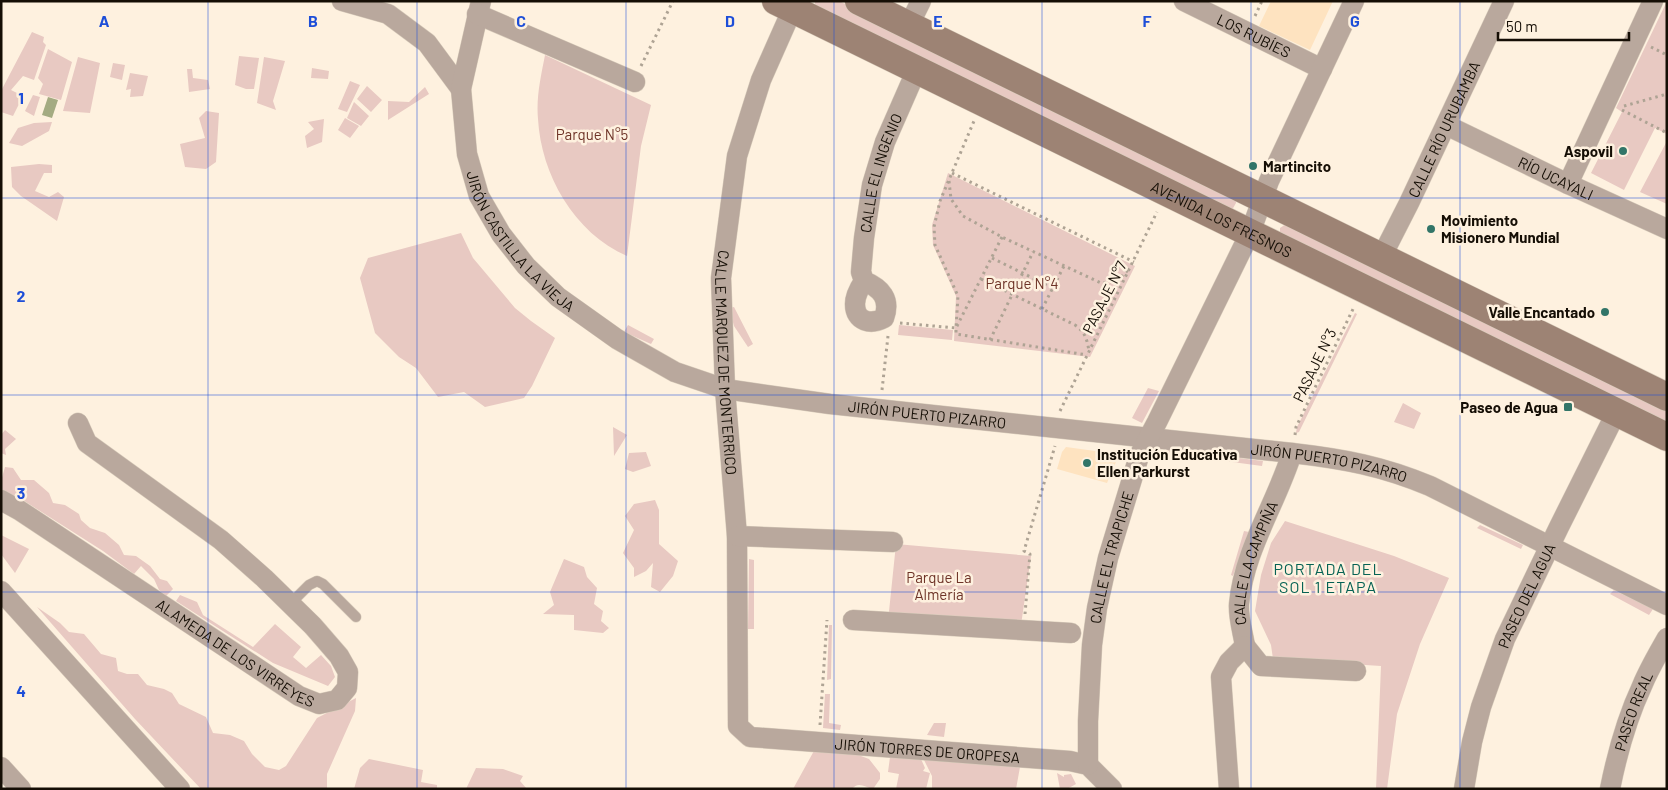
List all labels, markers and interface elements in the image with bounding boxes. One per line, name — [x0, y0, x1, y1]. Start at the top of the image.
street label: LOS RUBÍES — [1214, 10, 1294, 61]
scale bar — [1498, 10, 1629, 42]
text: A — [99, 11, 110, 30]
text: B — [308, 11, 318, 30]
text: C — [516, 11, 526, 30]
text: D — [725, 11, 735, 30]
text: E — [933, 11, 943, 30]
text: F — [1143, 11, 1152, 30]
text: G — [1350, 11, 1360, 30]
text: 50 m — [1506, 17, 1538, 35]
street label: CALLE RÍO URUBAMBA — [1404, 58, 1483, 200]
text: 1 — [18, 88, 24, 107]
street label: CALLE EL INGENIO — [856, 110, 906, 234]
park label: Parque N°5 — [556, 125, 628, 143]
place label: Aspovil — [1564, 142, 1613, 160]
marker: Aspovil — [1617, 145, 1629, 157]
street label: RÍO UCAYALI — [1515, 152, 1596, 203]
place label: Martincito — [1263, 157, 1331, 175]
marker: Martincito — [1247, 160, 1259, 172]
street label: JIRÓN CASTILLA LA VIEJA — [463, 169, 578, 315]
street label: AVENIDA LOS FRESNOS — [1148, 177, 1295, 261]
place label: Movimiento Misionero Mundial — [1441, 211, 1559, 246]
marker: Movimiento Misionero Mundial — [1425, 223, 1437, 235]
street label: CALLE MARQUEZ DE MONTERRICO — [712, 249, 741, 476]
street label: PASAJE N°7 — [1078, 258, 1130, 336]
park label: Parque N°4 — [985, 274, 1059, 292]
text: 2 — [17, 286, 26, 305]
place label: Valle Encantado — [1489, 303, 1595, 321]
marker: Valle Encantado — [1599, 306, 1611, 318]
street label: PASAJE N°3 — [1288, 325, 1340, 405]
street label: JIRÓN PUERTO PIZARRO — [847, 397, 1007, 432]
place label: Paseo de Agua — [1460, 398, 1558, 416]
marker: Paseo de Agua — [1562, 401, 1574, 413]
street label: JIRÓN PUERTO PIZARRO — [1250, 440, 1410, 486]
place label: Institución Educativa Ellen Parkurst — [1097, 445, 1238, 480]
marker: Institución Educativa Ellen Parkurst — [1081, 457, 1093, 469]
text: 3 — [17, 483, 25, 502]
street label: CALLE EL TRAPICHE — [1086, 489, 1137, 625]
street label: CALLE LA CAMPIÑA — [1230, 498, 1281, 627]
street label: PASEO DEL AGUA — [1494, 540, 1559, 650]
district label: PORTADA DEL SOL 1 ETAPA — [1273, 559, 1383, 596]
park label: Parque La Almería — [906, 568, 972, 603]
street label: ALAMEDA DE LOS VIRREYES — [153, 595, 317, 710]
street label: PASEO REAL — [1610, 669, 1656, 753]
text: 4 — [16, 681, 26, 700]
street label: JIRÓN TORRES DE OROPESA — [834, 734, 1021, 766]

